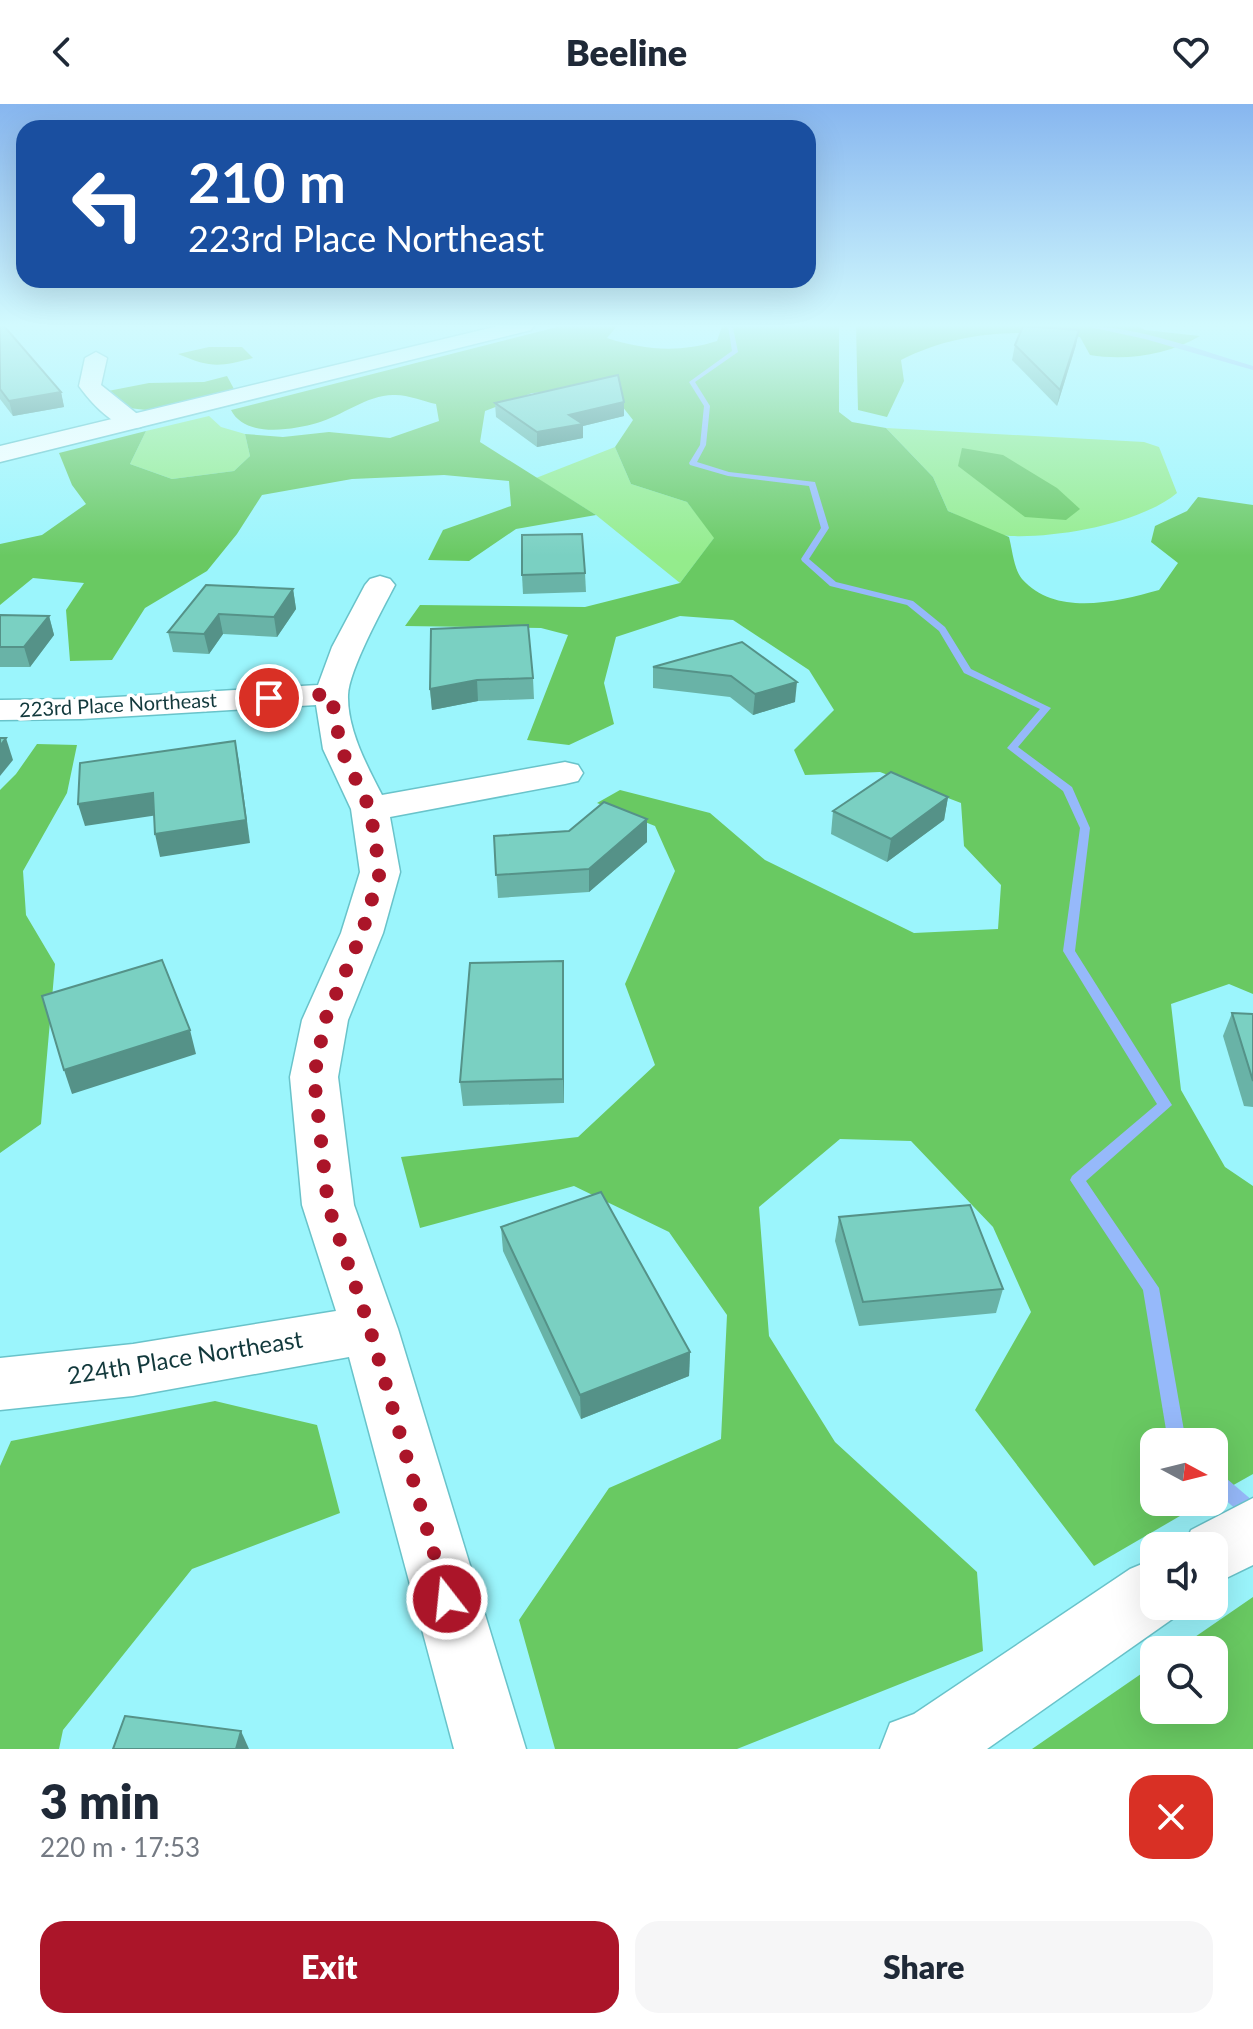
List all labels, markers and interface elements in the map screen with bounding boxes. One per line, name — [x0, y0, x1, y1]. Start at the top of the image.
icon: back — [40, 30, 84, 74]
text: Beeline — [566, 30, 687, 74]
icon: heart — [1169, 30, 1213, 74]
text: 210 m — [188, 148, 346, 215]
icon: left — [56, 152, 160, 256]
text: 223rd Place Northeast — [188, 216, 544, 260]
pin — [235, 664, 303, 732]
icon: arrive — [247, 676, 291, 720]
street label: 223rd Place Northeast — [18, 687, 217, 721]
street label: 224th Place Northeast — [65, 1324, 305, 1389]
north arrow — [1140, 1428, 1228, 1516]
map controls — [1140, 1428, 1228, 1724]
button: sound — [1140, 1532, 1228, 1620]
position arrow — [405, 1557, 489, 1641]
button: search — [1140, 1636, 1228, 1724]
text: 3 min — [40, 1772, 160, 1829]
button: close — [1129, 1775, 1213, 1859]
text: 220 m · 17:53 — [40, 1831, 200, 1863]
button: Exit — [40, 1921, 619, 2013]
button: Share — [635, 1921, 1213, 2013]

